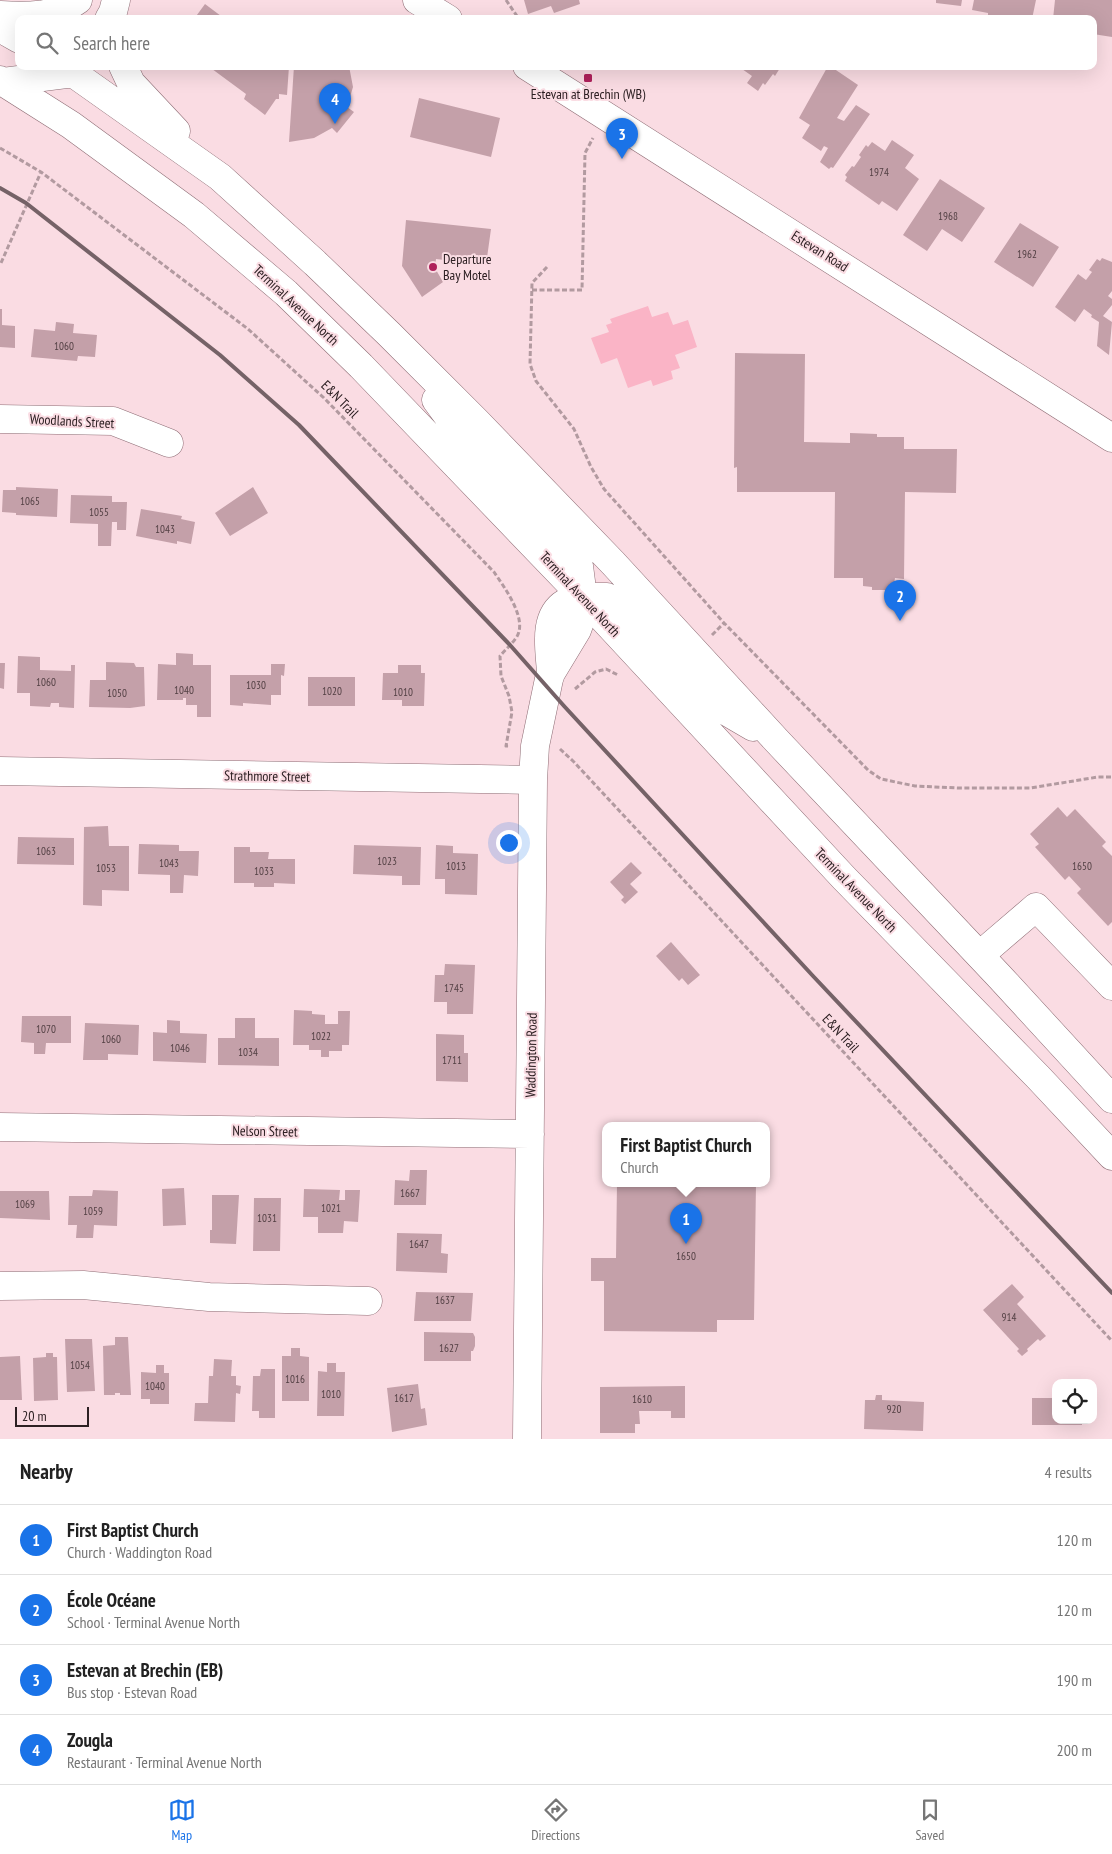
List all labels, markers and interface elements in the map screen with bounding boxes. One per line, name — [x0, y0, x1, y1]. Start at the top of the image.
search box — [15, 15, 1097, 70]
icon: search — [33, 29, 61, 57]
text: Search here — [73, 31, 150, 55]
marker: Estevan at Brechin (WB) — [582, 72, 594, 84]
pin: 4 — [319, 83, 351, 124]
place label: Estevan at Brechin (WB) — [531, 85, 646, 103]
pin: 3 — [606, 118, 638, 159]
house number: 1974 — [869, 165, 889, 179]
house number: 1968 — [938, 209, 958, 223]
street label: Estevan Road — [788, 226, 852, 276]
house number: 1962 — [1017, 247, 1037, 261]
place label: Departure Bay Motel — [443, 250, 492, 284]
street label: Terminal Avenue North — [250, 261, 342, 349]
marker: Departure Bay Motel — [427, 261, 439, 273]
house number: 1060 — [54, 339, 74, 353]
street label: E&N Trail — [317, 376, 363, 422]
street label: Woodlands Street — [29, 410, 115, 432]
house number: 1065 — [20, 494, 40, 508]
house number: 1055 — [89, 505, 109, 519]
house number: 1043 — [155, 522, 175, 536]
street label: Terminal Avenue North — [536, 548, 624, 640]
pin: 2 — [884, 580, 916, 621]
house number: 1060 — [36, 675, 56, 689]
house number: 1030 — [246, 678, 266, 692]
house number: 1040 — [174, 683, 194, 697]
house number: 1020 — [322, 684, 342, 698]
house number: 1010 — [393, 685, 413, 699]
house number: 1050 — [107, 686, 127, 700]
street label: Strathmore Street — [224, 766, 310, 786]
your location — [496, 830, 522, 856]
house number: 1063 — [36, 844, 56, 858]
street label: Terminal Avenue North — [811, 844, 901, 936]
house number: 1023 — [377, 854, 397, 868]
house number: 1043 — [159, 856, 179, 870]
house number: 1013 — [446, 859, 466, 873]
house number: 1650 — [1072, 859, 1092, 873]
house number: 1053 — [96, 861, 116, 875]
house number: 1033 — [254, 864, 274, 878]
house number: 1745 — [444, 981, 464, 995]
street label: E&N Trail — [819, 1010, 864, 1057]
street label: Waddington Road — [521, 1013, 541, 1097]
house number: 1070 — [36, 1022, 56, 1036]
house number: 1022 — [311, 1029, 331, 1043]
house number: 1060 — [101, 1032, 121, 1046]
house number: 1046 — [170, 1041, 190, 1055]
house number: 1034 — [238, 1045, 258, 1059]
house number: 1711 — [442, 1053, 462, 1067]
street label: Nelson Street — [232, 1121, 298, 1141]
popup — [602, 1122, 770, 1187]
text: First Baptist Church — [620, 1133, 752, 1157]
text: Church — [620, 1157, 659, 1177]
house number: 1667 — [400, 1186, 420, 1200]
house number: 1069 — [15, 1197, 35, 1211]
house number: 1021 — [321, 1201, 341, 1215]
pin: 1 — [670, 1203, 702, 1244]
house number: 1059 — [83, 1204, 103, 1218]
house number: 1031 — [257, 1211, 277, 1225]
house number: 1647 — [409, 1237, 429, 1251]
house number: 1650 — [676, 1249, 696, 1263]
house number: 1637 — [435, 1293, 455, 1307]
house number: 914 — [1002, 1310, 1016, 1324]
house number: 1627 — [439, 1341, 459, 1355]
house number: 1054 — [70, 1358, 90, 1372]
house number: 1016 — [285, 1372, 305, 1386]
house number: 1040 — [145, 1379, 165, 1393]
map controls — [1052, 1379, 1097, 1424]
button: locate — [1052, 1379, 1097, 1424]
house number: 1010 — [321, 1387, 341, 1401]
house number: 1617 — [394, 1391, 414, 1405]
house number: 1610 — [632, 1392, 652, 1406]
house number: 920 — [887, 1402, 901, 1416]
scale bar — [15, 1404, 89, 1427]
text: 20 m — [22, 1407, 47, 1425]
text: Nearby — [20, 1458, 73, 1485]
text: 4 results — [1045, 1462, 1092, 1482]
text: First Baptist Church — [67, 1518, 199, 1542]
text: 1 — [32, 1530, 40, 1550]
text: 120 m — [1057, 1530, 1092, 1550]
text: Church · Waddington Road — [67, 1542, 212, 1562]
text: École Océane — [67, 1588, 156, 1612]
text: 2 — [32, 1600, 40, 1620]
text: 120 m — [1057, 1600, 1092, 1620]
text: School · Terminal Avenue North — [67, 1612, 240, 1632]
text: Estevan at Brechin (EB) — [67, 1658, 223, 1682]
text: 3 — [32, 1670, 40, 1690]
text: 190 m — [1057, 1670, 1092, 1690]
text: Bus stop · Estevan Road — [67, 1682, 197, 1702]
text: Zougla — [67, 1728, 113, 1752]
text: 4 — [32, 1740, 40, 1760]
text: 200 m — [1057, 1740, 1092, 1760]
text: Restaurant · Terminal Avenue North — [67, 1752, 262, 1772]
tab: Map — [168, 1796, 196, 1844]
tab: Directions — [531, 1796, 580, 1844]
tab: Saved — [915, 1796, 944, 1844]

